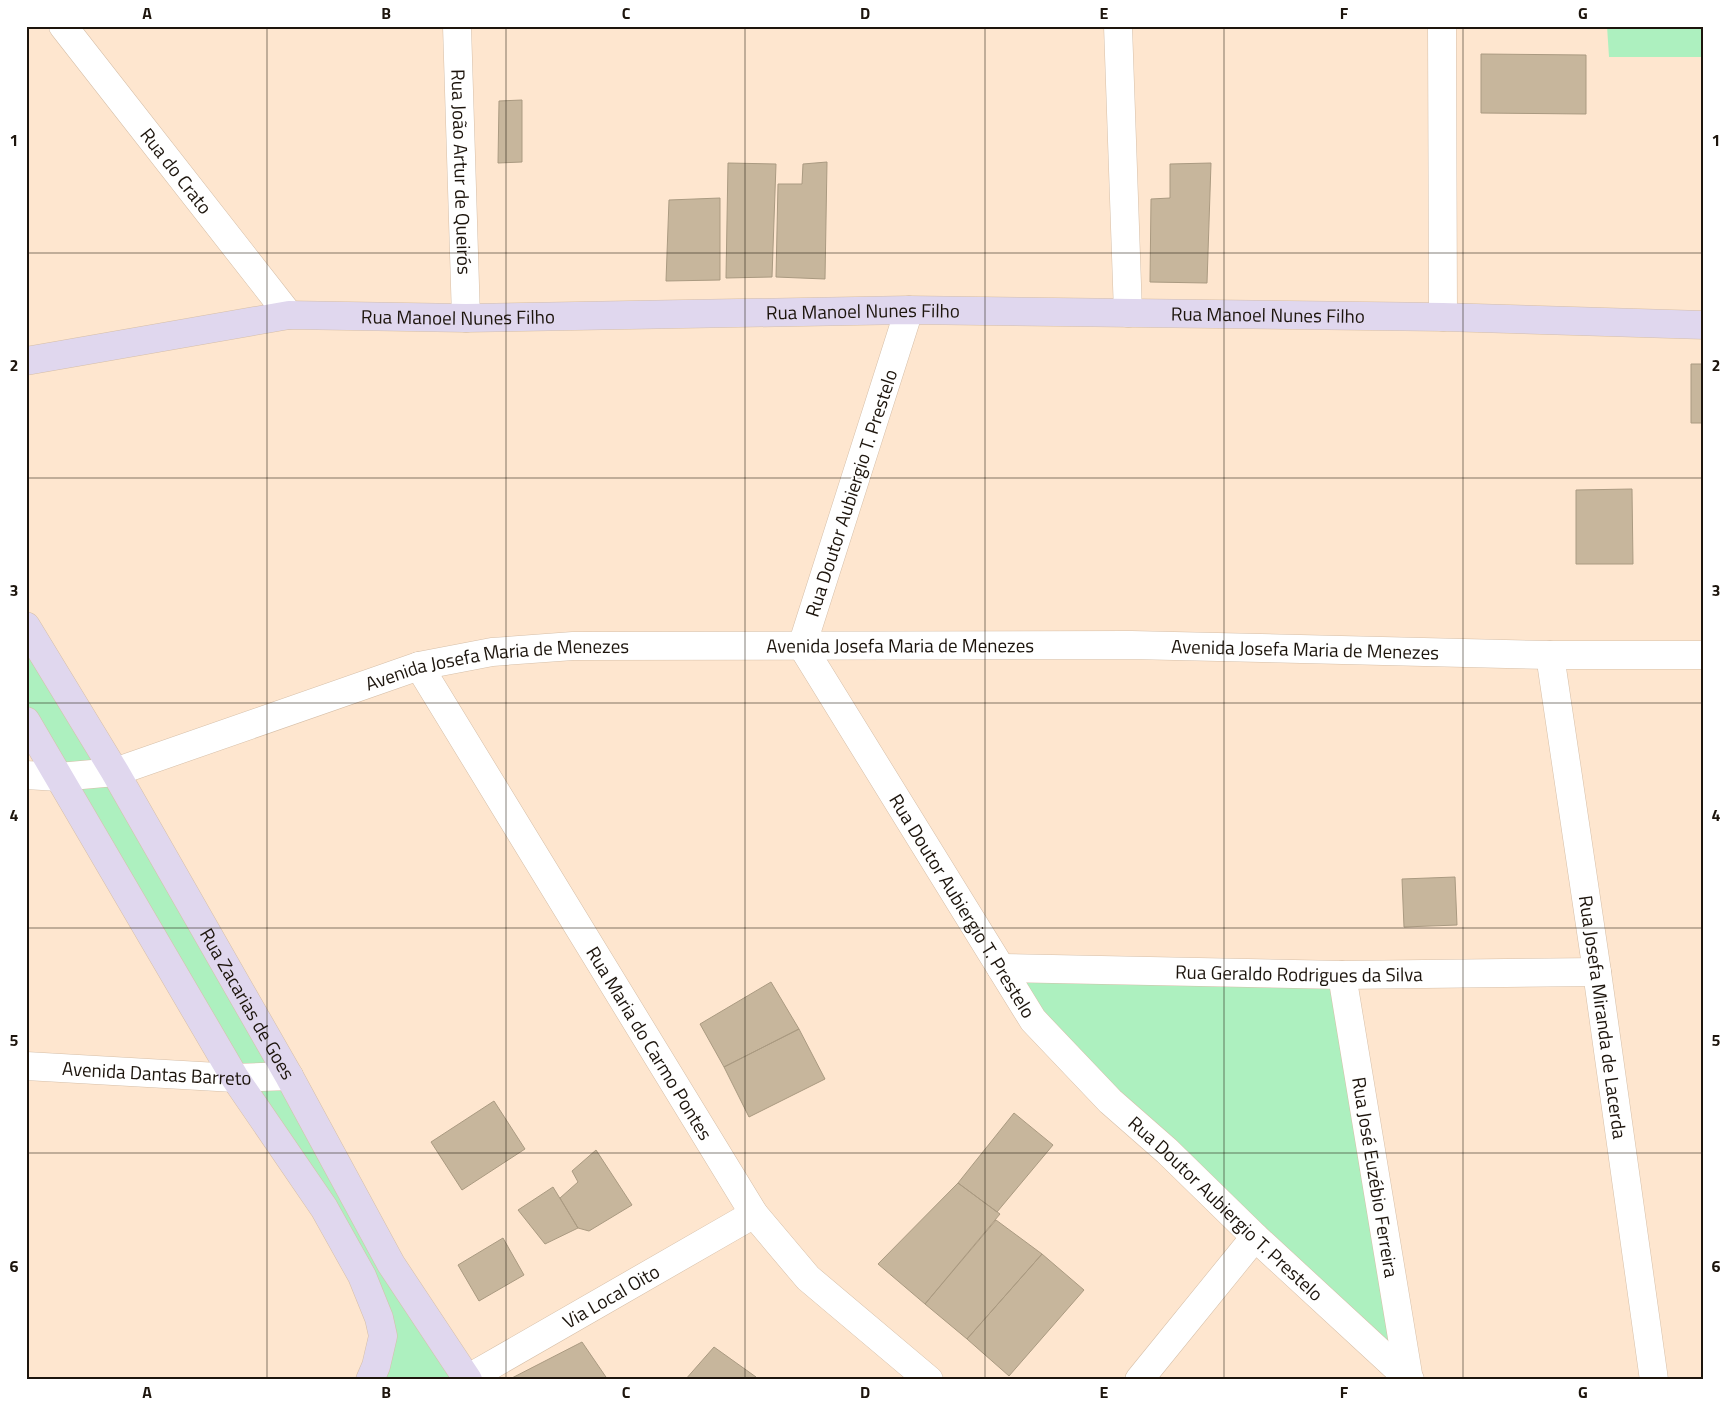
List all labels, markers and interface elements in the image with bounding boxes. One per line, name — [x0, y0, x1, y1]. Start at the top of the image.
text: A — [142, 1, 152, 25]
text: B — [381, 1, 391, 25]
text: C — [622, 1, 631, 25]
text: D — [860, 1, 870, 25]
text: E — [1100, 1, 1109, 25]
text: F — [1340, 1, 1349, 25]
text: G — [1578, 1, 1588, 25]
street label: Rua João Artur de Queirós — [444, 69, 480, 275]
street label: Rua do Crato — [134, 121, 220, 220]
text: 1 — [10, 128, 18, 152]
text: 1 — [1712, 128, 1720, 152]
street label: Rua Manoel Nunes Filho — [766, 295, 960, 327]
street label: Rua Manoel Nunes Filho — [1171, 298, 1365, 330]
street label: Rua Manoel Nunes Filho — [361, 301, 555, 332]
text: 2 — [10, 353, 18, 377]
text: 2 — [1712, 353, 1720, 377]
street label: Rua Doutor Aubiergio T. Prestelo — [797, 365, 904, 620]
text: 3 — [10, 578, 18, 602]
text: 3 — [1712, 578, 1720, 602]
street label: Avenida Josefa Maria de Menezes — [766, 630, 1034, 660]
street label: Avenida Josefa Maria de Menezes — [361, 631, 629, 698]
street label: Avenida Josefa Maria de Menezes — [1171, 631, 1440, 666]
street label: Rua Doutor Aubiergio T. Prestelo — [882, 788, 1043, 1023]
text: 4 — [10, 803, 19, 827]
text: 4 — [1712, 803, 1721, 827]
street label: Rua Josefa Miranda de Lacerda — [1572, 893, 1635, 1141]
street label: Rua Zacarias de Goes — [193, 922, 303, 1085]
street label: Rua Maria do Carmo Pontes — [579, 940, 721, 1146]
street label: Rua Geraldo Rodrigues da Silva — [1175, 957, 1423, 989]
text: 5 — [10, 1028, 19, 1052]
text: 5 — [1712, 1028, 1721, 1052]
street label: Avenida Dantas Barreto — [61, 1053, 252, 1092]
street label: Rua José Euzébio Ferreira — [1345, 1075, 1407, 1280]
street label: Rua Doutor Aubiergio T. Prestelo — [1122, 1108, 1330, 1307]
text: 6 — [10, 1254, 19, 1278]
text: 6 — [1712, 1254, 1721, 1278]
street label: Via Local Oito — [557, 1256, 665, 1335]
text: A — [142, 1380, 152, 1404]
text: B — [381, 1380, 391, 1404]
text: C — [622, 1380, 631, 1404]
text: D — [860, 1380, 870, 1404]
text: E — [1100, 1380, 1109, 1404]
text: F — [1340, 1380, 1349, 1404]
text: G — [1578, 1380, 1588, 1404]

